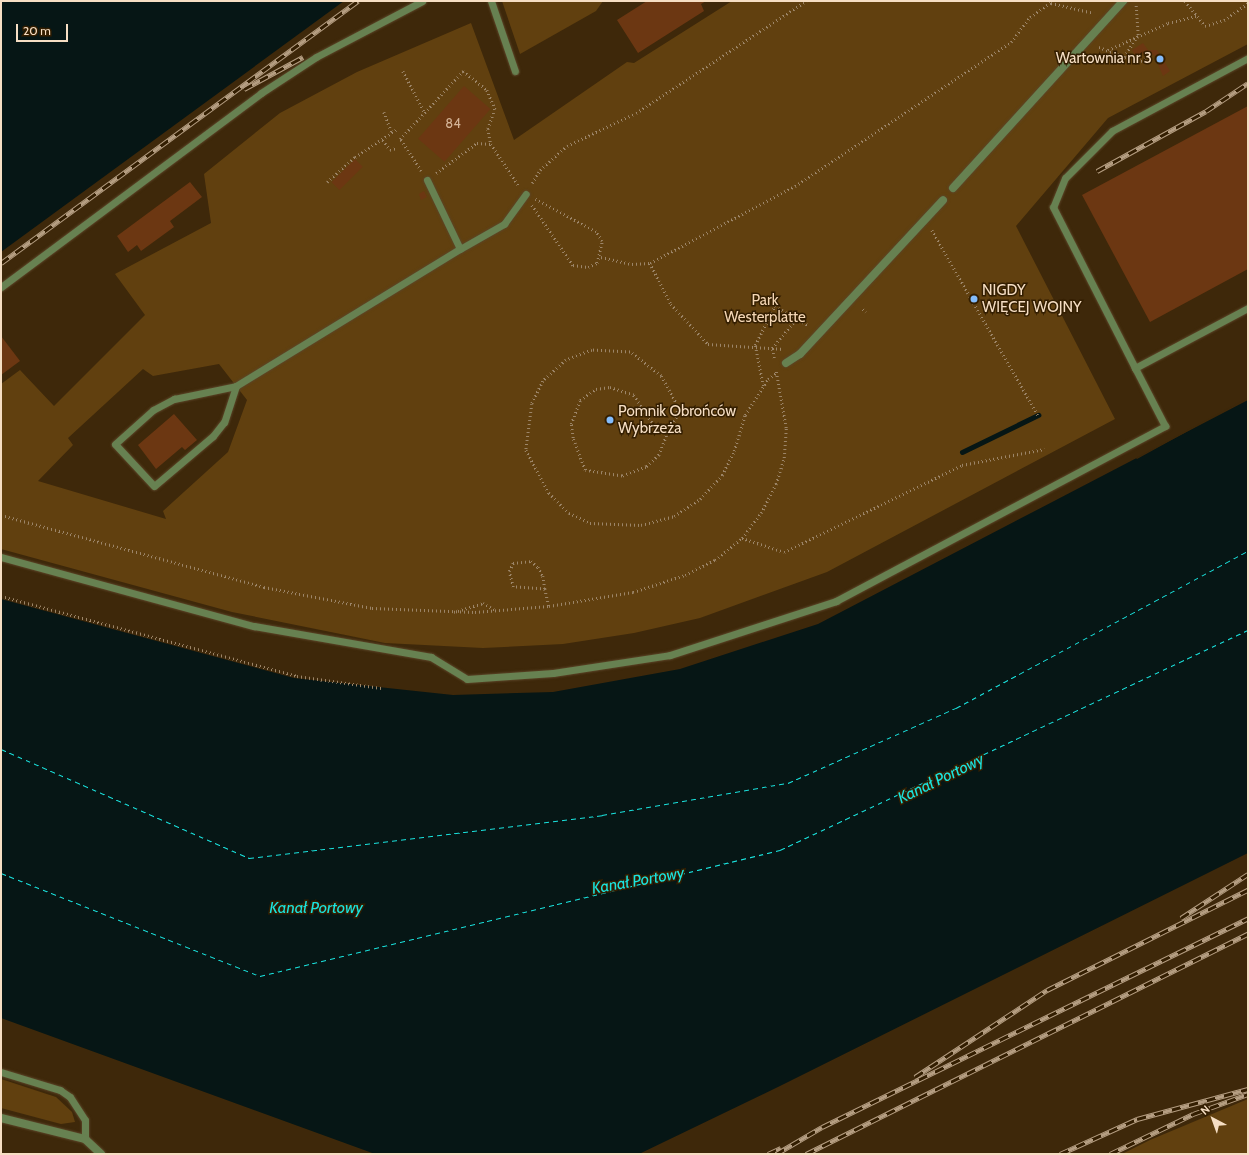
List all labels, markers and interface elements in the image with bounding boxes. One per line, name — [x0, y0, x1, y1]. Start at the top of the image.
scale bar — [18, 16, 70, 42]
text: 20 m — [23, 23, 51, 38]
place label: Wartownia nr 3 — [1056, 50, 1152, 68]
marker: Wartownia nr 3 — [1155, 54, 1165, 64]
house number: 84 — [445, 115, 461, 131]
place label: NIGDY WIĘCEJ WOJNY — [982, 281, 1082, 316]
park label: Park Westerplatte — [724, 291, 806, 326]
marker: NIGDY WIĘCEJ WOJNY — [969, 294, 979, 304]
place label: Pomnik Obrońców Wybrzeża — [618, 402, 736, 437]
marker: Pomnik Obrońców Wybrzeża — [605, 415, 615, 425]
water label: Kanał Portowy — [895, 750, 987, 808]
water label: Kanał Portowy — [590, 863, 686, 899]
water label: Kanał Portowy — [269, 898, 363, 918]
north arrow — [1193, 1099, 1233, 1139]
text: N — [1198, 1102, 1213, 1118]

